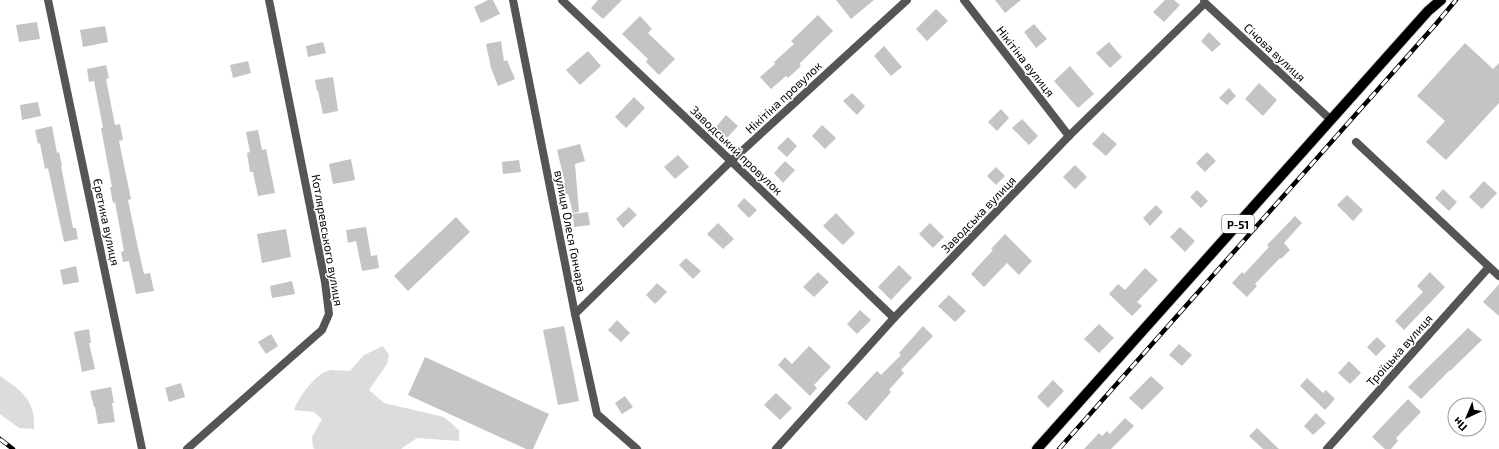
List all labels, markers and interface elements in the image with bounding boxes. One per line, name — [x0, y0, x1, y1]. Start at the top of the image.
street label: Січова вулиця — [1241, 20, 1309, 85]
street label: Нікітіна вулиця — [993, 23, 1058, 100]
street label: Нікітіна провулок — [742, 58, 825, 137]
street label: Заводський провулок — [687, 103, 786, 199]
street label: вулиця Олеся Гончара — [551, 169, 590, 293]
street label: Котляревського вулиця — [309, 173, 346, 307]
street label: Заводська вулиця — [938, 173, 1019, 256]
street label: Єретика вулиця — [90, 177, 123, 267]
road number: Р-51 — [1222, 215, 1254, 233]
street label: Троїцька вулиця — [1363, 311, 1436, 389]
north arrow — [1447, 397, 1487, 437]
text: Пн — [1450, 415, 1469, 434]

